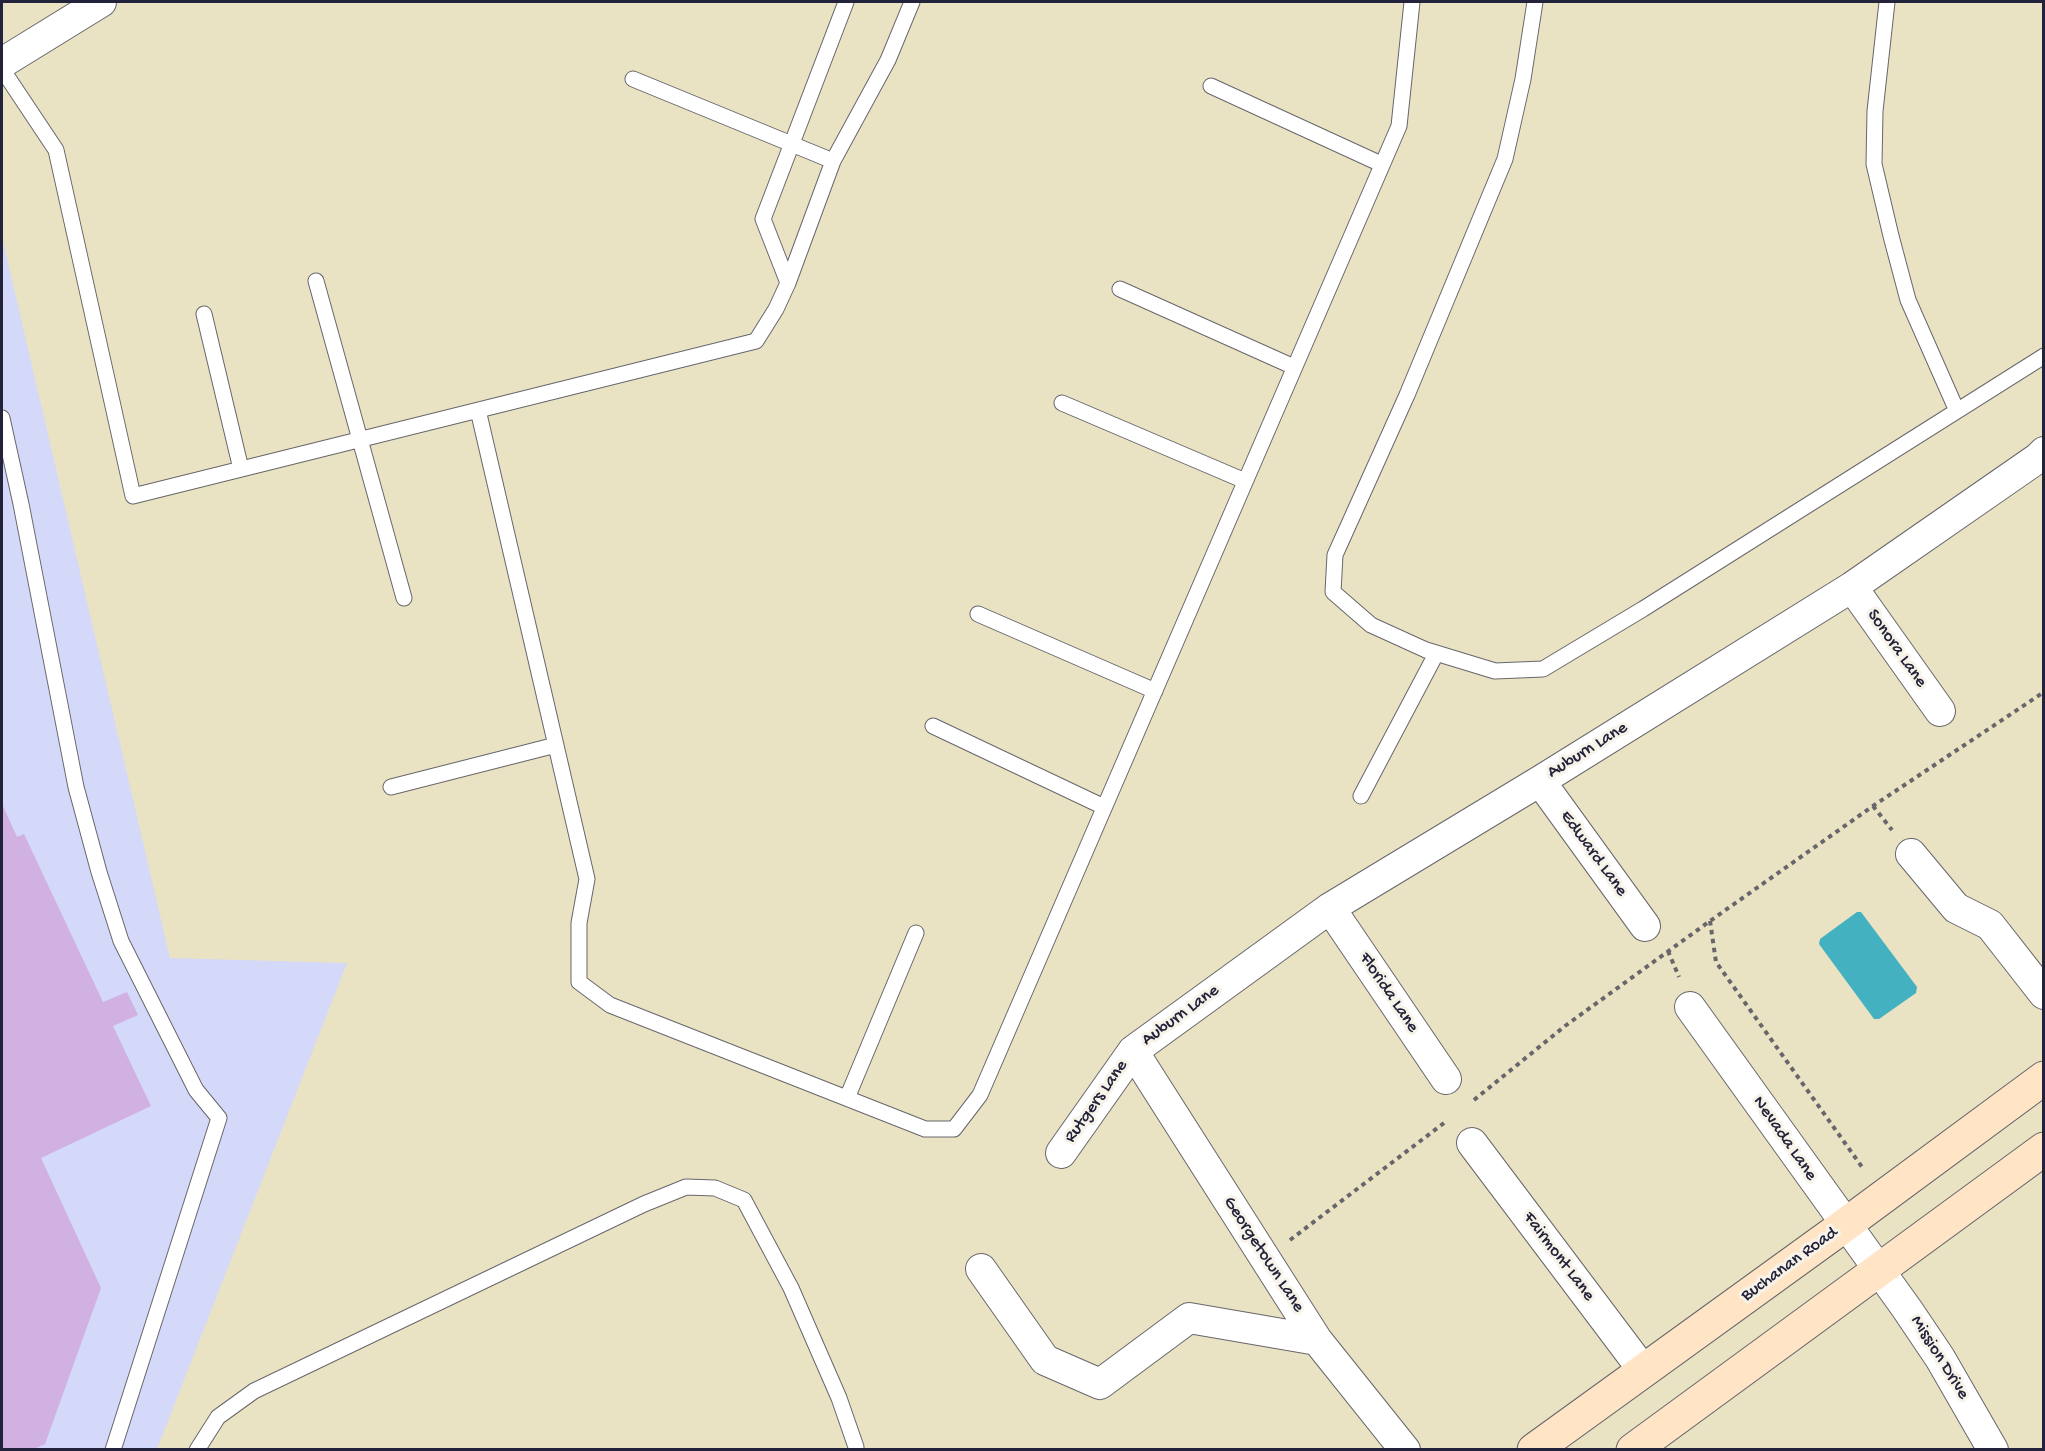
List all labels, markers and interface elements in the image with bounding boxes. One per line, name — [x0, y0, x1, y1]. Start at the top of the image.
street label: Sonora Lane — [1861, 606, 1931, 692]
street label: Auburn Lane — [1544, 718, 1632, 784]
street label: Edward Lane — [1554, 807, 1632, 901]
street label: Florida Lane — [1353, 949, 1423, 1037]
street label: Auburn Lane — [1138, 981, 1224, 1051]
street label: Rutgers Lane — [1060, 1056, 1134, 1148]
street label: Nevada Lane — [1747, 1093, 1821, 1185]
street label: Georgetown Lane — [1218, 1193, 1308, 1317]
street label: Fairmont Lane — [1517, 1208, 1599, 1306]
street label: Buchanan Road — [1737, 1223, 1843, 1307]
street label: Mission Drive — [1905, 1312, 1973, 1404]

